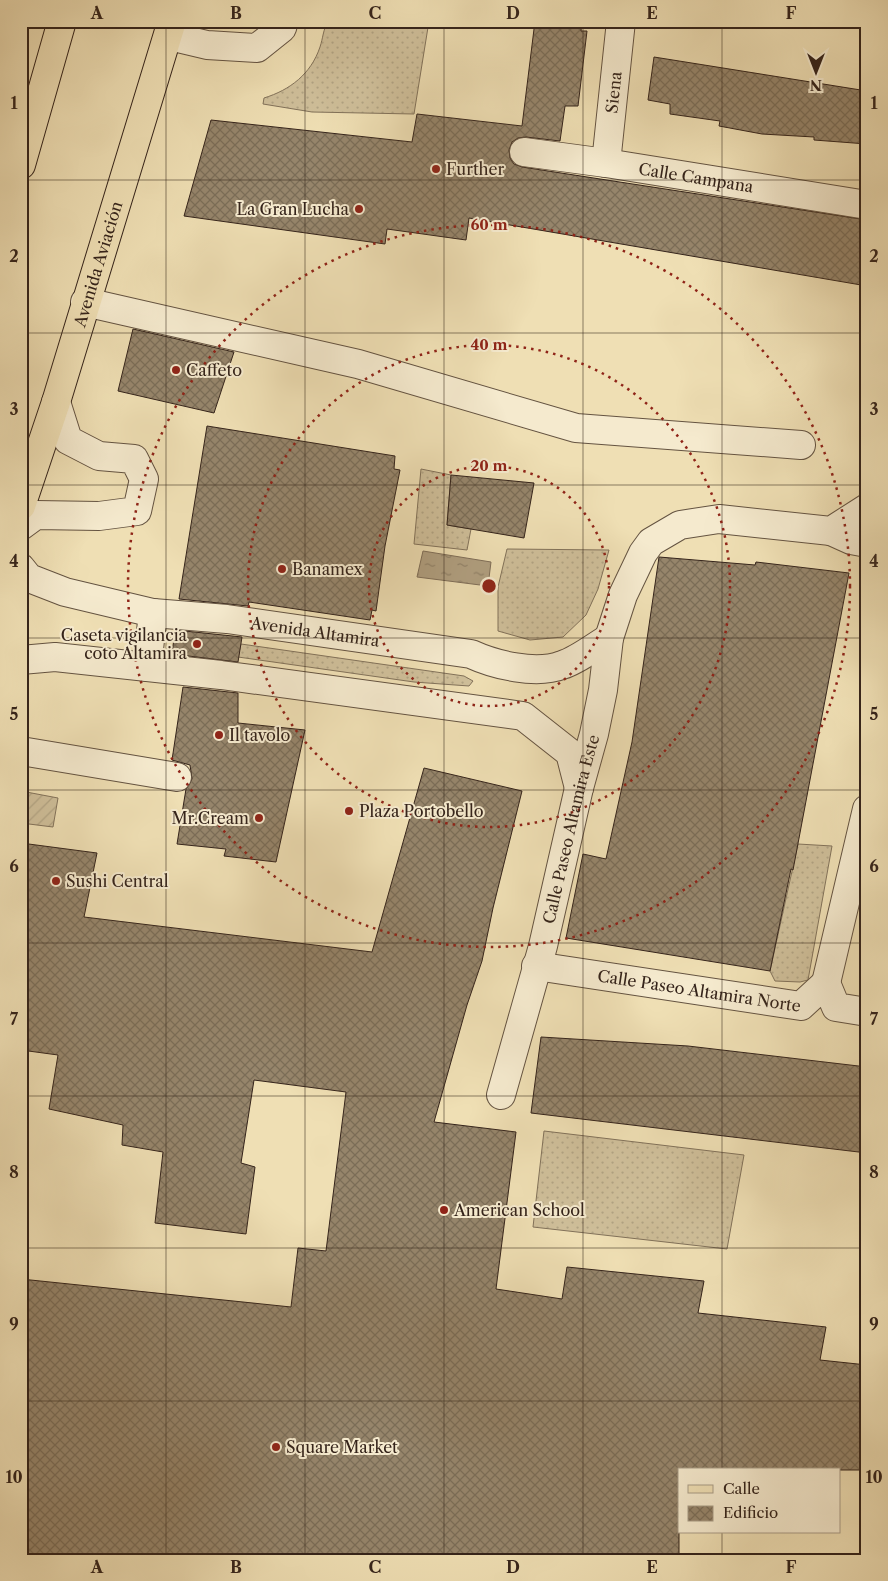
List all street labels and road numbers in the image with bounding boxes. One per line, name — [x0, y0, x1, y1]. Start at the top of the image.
street label: Siena — [601, 70, 626, 114]
street label: Calle Campana — [637, 158, 756, 197]
street label: Avenida Aviación — [69, 199, 127, 330]
street label: Avenida Altamira — [248, 612, 381, 651]
street label: Calle Paseo Altamira Este — [538, 732, 603, 926]
street label: Calle Paseo Altamira Norte — [596, 965, 802, 1016]

